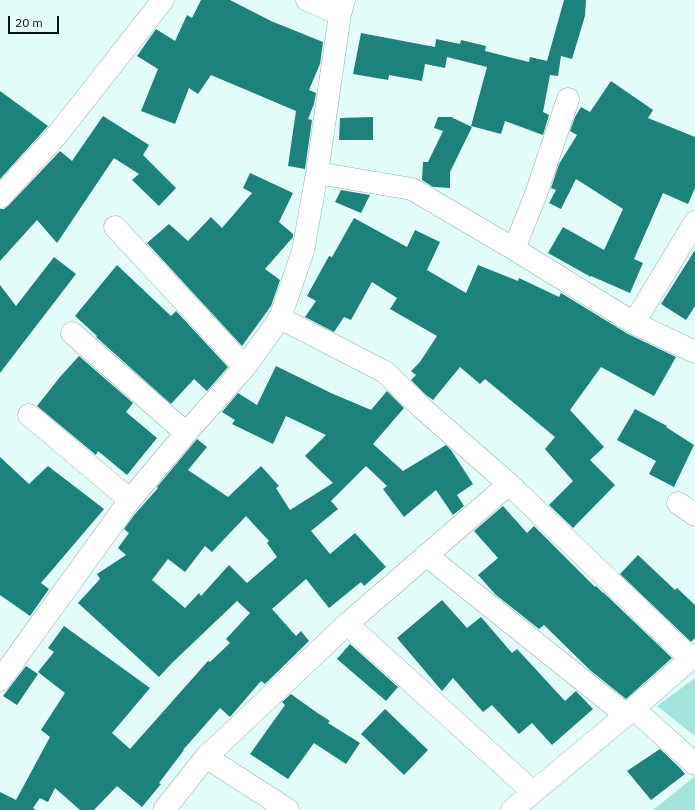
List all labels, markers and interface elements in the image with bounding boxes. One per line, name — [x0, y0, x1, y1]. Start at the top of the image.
scale bar — [10, 8, 61, 34]
text: 20 m — [15, 15, 43, 30]

